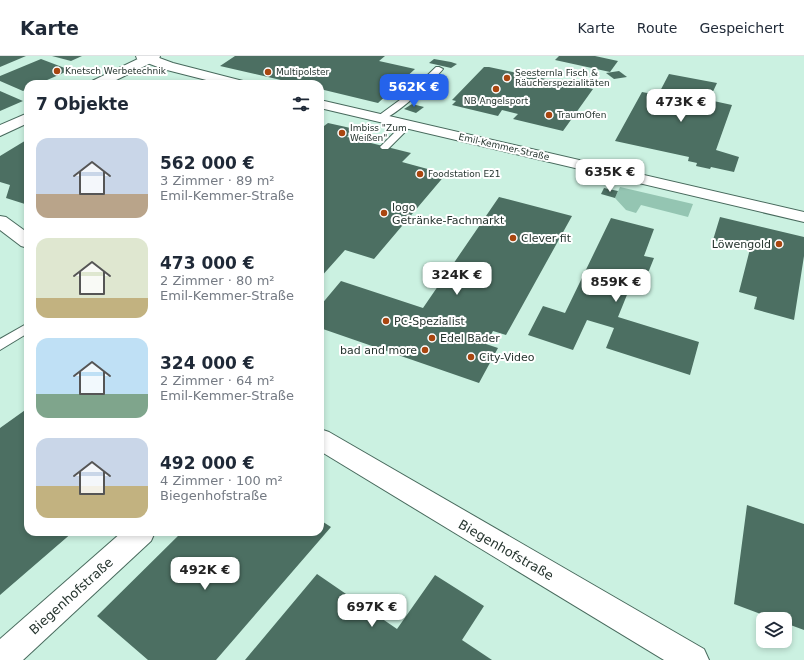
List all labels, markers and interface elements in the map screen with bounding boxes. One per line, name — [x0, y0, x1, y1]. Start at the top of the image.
text: Karte — [20, 17, 79, 39]
text: Karte — [577, 20, 615, 36]
text: Route — [637, 20, 677, 36]
text: Gespeichert — [699, 20, 784, 36]
marker: Knetsch Werbetechnik — [52, 66, 62, 76]
place label: Knetsch Werbetechnik — [65, 66, 167, 76]
marker: Multipolster — [263, 67, 273, 77]
place label: Multipolster — [276, 67, 329, 77]
place label: Seesternla Fisch & Räucherspezialitäten — [515, 68, 610, 88]
marker: Seesternla Fisch & Räucherspezialitäten — [502, 73, 512, 83]
pin: 562K € — [381, 74, 447, 108]
text: 562K € — [389, 79, 439, 94]
marker: NB Angelsport — [491, 84, 501, 94]
pin: 473K € — [648, 89, 714, 123]
icon: filters — [290, 93, 312, 115]
text: 7 Objekte — [36, 94, 129, 114]
text: 473K € — [656, 94, 706, 109]
place label: NB Angelsport — [464, 96, 529, 106]
marker: TraumOfen — [544, 110, 554, 120]
place label: TraumOfen — [556, 110, 606, 120]
place label: Imbiss "Zum Weißen" — [350, 123, 407, 143]
marker: Imbiss "Zum Weißen" — [337, 128, 347, 138]
street label: Emil-Kemmer-Straße — [458, 132, 551, 162]
text: 562 000 € — [160, 153, 255, 173]
icon: home — [68, 154, 116, 202]
pin: 635K € — [577, 159, 643, 193]
text: 635K € — [585, 164, 635, 179]
marker: Foodstation E21 — [415, 169, 425, 179]
place label: Foodstation E21 — [428, 169, 501, 179]
text: 3 Zimmer · 89 m² — [160, 173, 275, 188]
text: Emil-Kemmer-Straße — [160, 188, 294, 203]
place label: logo Getränke-Fachmarkt — [392, 201, 505, 227]
marker: logo Getränke-Fachmarkt — [379, 208, 389, 218]
place label: Clever fit — [521, 232, 572, 245]
marker: Clever fit — [508, 233, 518, 243]
place label: Löwengold — [712, 238, 771, 251]
marker: Löwengold — [774, 239, 784, 249]
text: 473 000 € — [160, 253, 255, 273]
icon: home — [68, 254, 116, 302]
pin: 324K € — [424, 262, 490, 296]
text: 324K € — [432, 267, 482, 282]
pin: 859K € — [583, 269, 649, 303]
text: 2 Zimmer · 80 m² — [160, 273, 275, 288]
text: 859K € — [591, 274, 641, 289]
text: Emil-Kemmer-Straße — [160, 288, 294, 303]
place label: PC-Spezialist — [394, 315, 465, 328]
marker: PC-Spezialist — [381, 316, 391, 326]
place label: Edel Bäder — [440, 332, 500, 345]
marker: Edel Bäder — [427, 333, 437, 343]
place label: bad and more — [340, 344, 417, 357]
marker: bad and more — [420, 345, 430, 355]
place label: City-Video — [479, 351, 535, 364]
marker: City-Video — [466, 352, 476, 362]
text: 324 000 € — [160, 353, 255, 373]
icon: home — [68, 354, 116, 402]
text: 2 Zimmer · 64 m² — [160, 373, 275, 388]
text: Emil-Kemmer-Straße — [160, 388, 294, 403]
text: 492 000 € — [160, 453, 255, 473]
icon: home — [68, 454, 116, 502]
text: 4 Zimmer · 100 m² — [160, 473, 283, 488]
text: Biegenhofstraße — [160, 488, 267, 503]
street label: Biegenhofstraße — [456, 517, 556, 583]
street label: Biegenhofstraße — [26, 555, 116, 637]
pin: 492K € — [172, 557, 238, 591]
text: 492K € — [180, 562, 230, 577]
pin: 697K € — [339, 594, 405, 628]
text: 697K € — [347, 599, 397, 614]
map controls — [756, 612, 792, 648]
button: layers — [756, 612, 792, 648]

